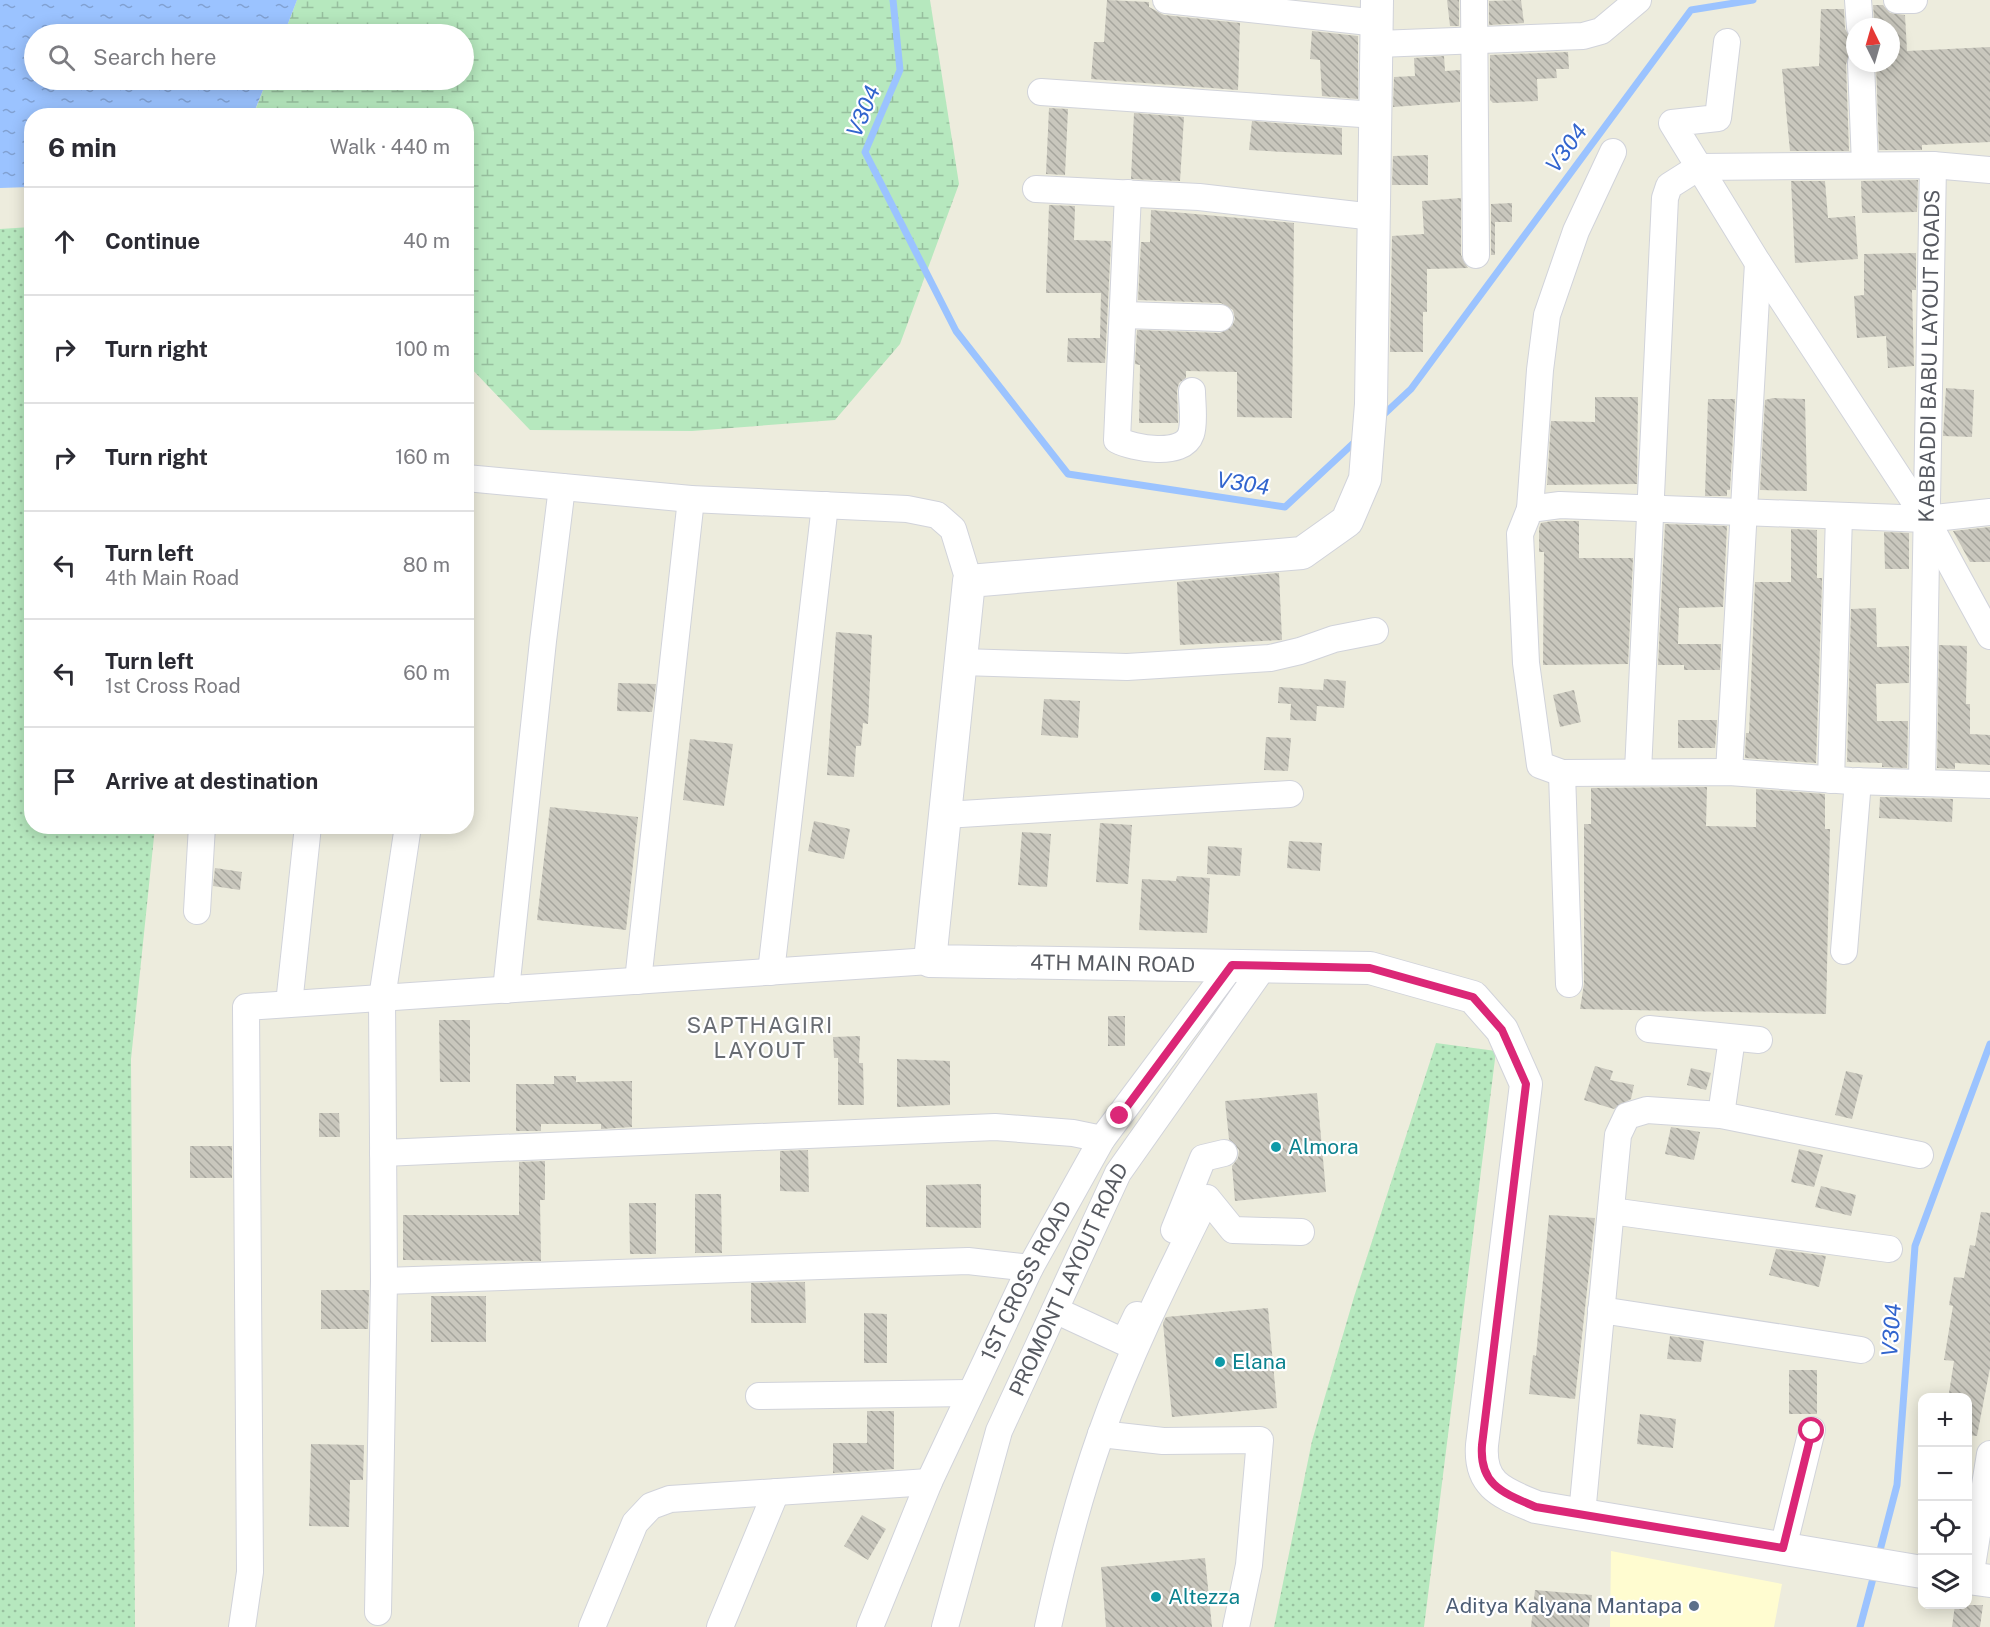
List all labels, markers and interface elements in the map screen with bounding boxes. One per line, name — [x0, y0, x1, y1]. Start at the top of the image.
north arrow — [1846, 18, 1900, 72]
search box — [24, 24, 474, 90]
icon: search — [45, 41, 78, 74]
text: Search here — [93, 44, 217, 70]
water label: V304 — [841, 81, 885, 141]
water label: V304 — [1540, 119, 1592, 177]
text: 6 min — [48, 132, 117, 163]
text: Walk · 440 m — [330, 135, 450, 159]
street label: KABBADDI BABU LAYOUT ROADS — [1914, 189, 1945, 523]
icon: ahead — [48, 225, 81, 258]
text: Continue — [105, 228, 200, 254]
text: 40 m — [403, 229, 450, 253]
icon: right — [48, 333, 81, 366]
text: Turn right — [105, 336, 208, 362]
text: 100 m — [395, 337, 450, 361]
icon: right — [48, 441, 81, 474]
text: Turn right — [105, 444, 208, 470]
text: 160 m — [395, 445, 450, 469]
water label: V304 — [1215, 466, 1271, 500]
text: Turn left — [105, 540, 194, 566]
icon: left — [48, 549, 81, 582]
text: 80 m — [403, 553, 450, 577]
text: 4th Main Road — [105, 566, 239, 590]
text: Turn left — [105, 648, 194, 674]
icon: left — [48, 657, 81, 690]
text: 60 m — [403, 661, 450, 685]
text: 1st Cross Road — [105, 674, 241, 698]
icon: arrive — [48, 765, 81, 798]
text: Arrive at destination — [105, 768, 318, 794]
street label: 4TH MAIN ROAD — [1030, 950, 1195, 977]
district label: SAPTHAGIRI LAYOUT — [686, 1012, 834, 1063]
route end — [1106, 1102, 1132, 1128]
place label: Almora — [1288, 1134, 1359, 1159]
marker: Almora — [1269, 1140, 1283, 1154]
street label: PROMONT LAYOUT ROAD — [1004, 1158, 1133, 1400]
street label: 1ST CROSS ROAD — [975, 1197, 1077, 1364]
water label: V304 — [1876, 1302, 1906, 1358]
place label: Elana — [1232, 1349, 1286, 1374]
marker: Elana — [1213, 1355, 1227, 1369]
map controls — [1918, 1393, 1972, 1609]
button: + — [1918, 1393, 1972, 1447]
route start — [1798, 1417, 1824, 1443]
button: − — [1918, 1447, 1972, 1501]
button: locate — [1918, 1501, 1972, 1555]
button: layers — [1918, 1555, 1972, 1609]
place label: Altezza — [1168, 1584, 1240, 1609]
marker: Altezza — [1149, 1590, 1163, 1604]
place label: Aditya Kalyana Mantapa — [1445, 1593, 1682, 1618]
marker: Aditya Kalyana Mantapa — [1687, 1599, 1701, 1613]

